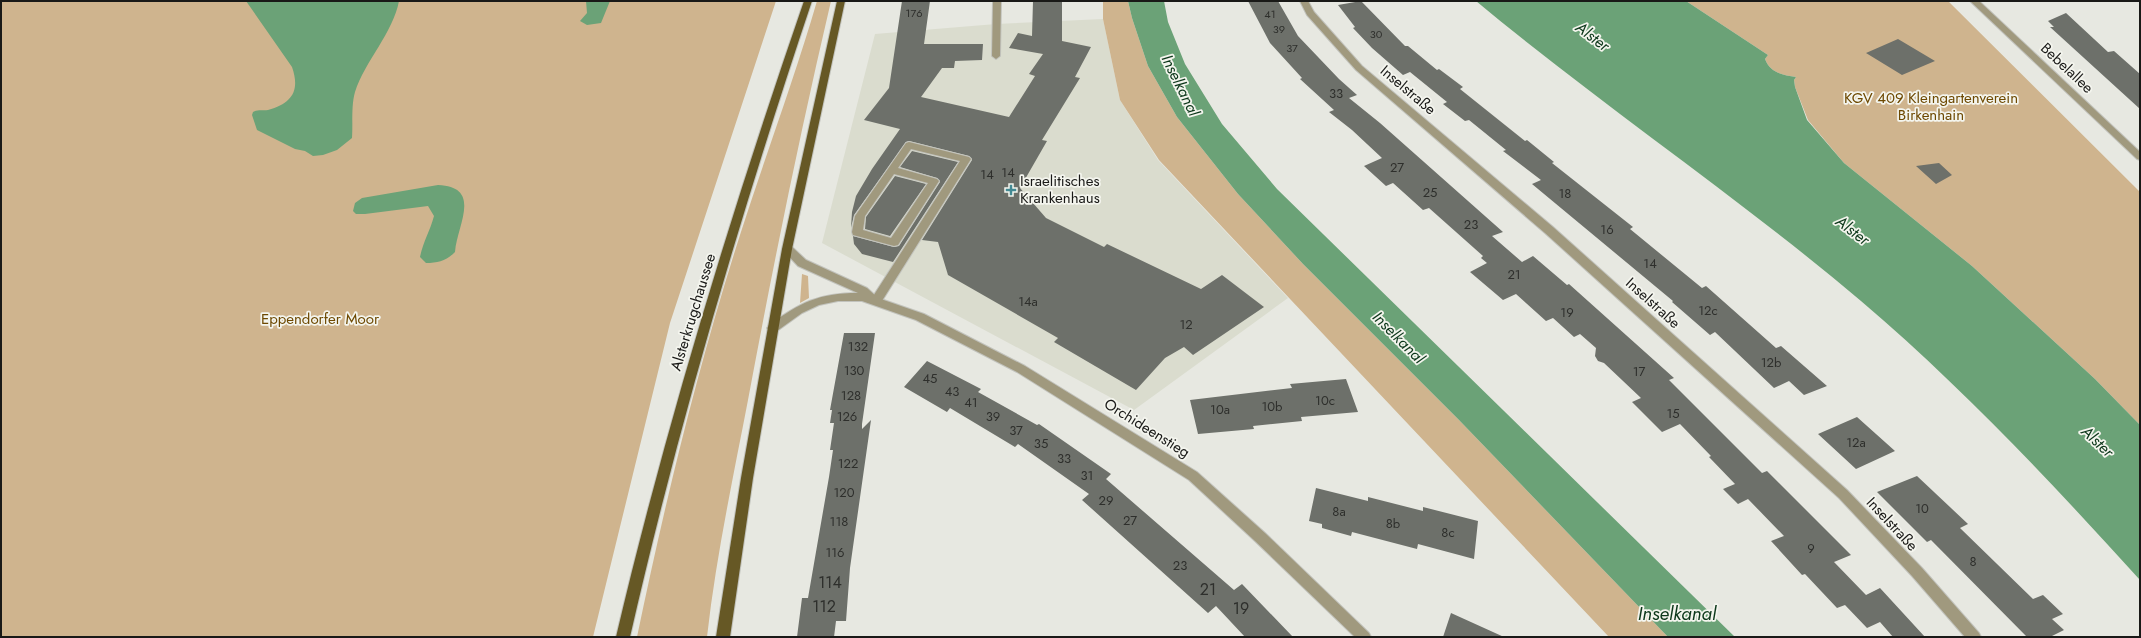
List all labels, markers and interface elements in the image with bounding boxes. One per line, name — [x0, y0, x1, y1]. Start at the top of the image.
house number: 176 — [905, 5, 923, 21]
house number: 41 — [1264, 6, 1276, 22]
water label: Alster — [1570, 15, 1616, 58]
house number: 39 — [1273, 21, 1285, 37]
house number: 30 — [1370, 26, 1383, 42]
street label: Bebelallee — [2036, 38, 2099, 99]
house number: 37 — [1286, 40, 1298, 56]
water label: Inselkanal — [1156, 51, 1206, 121]
street label: Inselstraße — [1375, 60, 1441, 120]
house number: 33 — [1329, 84, 1343, 103]
park label: KGV 409 Kleingartenverein Birkenhain — [1844, 87, 2018, 126]
house number: 27 — [1390, 158, 1404, 177]
house number: 14 — [1001, 163, 1015, 182]
house number: 14 — [980, 165, 994, 184]
place label: Israelitisches Krankenhaus — [1020, 170, 1100, 209]
house number: 25 — [1423, 183, 1437, 202]
marker: Israelitisches Krankenhaus — [1005, 184, 1017, 196]
house number: 18 — [1559, 184, 1571, 203]
water label: Alster — [1830, 209, 1876, 252]
house number: 23 — [1464, 215, 1478, 234]
house number: 16 — [1600, 220, 1614, 239]
street label: Alsterkrugchaussee — [665, 250, 721, 373]
house number: 14 — [1643, 254, 1657, 273]
house number: 21 — [1507, 265, 1521, 284]
street label: Inselstraße — [1621, 272, 1685, 334]
house number: 14a — [1018, 292, 1038, 311]
house number: 12c — [1698, 301, 1718, 320]
house number: 19 — [1560, 303, 1574, 322]
water label: Inselkanal — [1367, 306, 1431, 370]
park label: Eppendorfer Moor — [261, 308, 380, 330]
house number: 12 — [1179, 315, 1193, 334]
house number: 132 — [848, 337, 868, 356]
house number: 12b — [1761, 353, 1781, 372]
house number: 130 — [844, 361, 865, 380]
house number: 17 — [1633, 362, 1646, 381]
house number: 45 — [923, 369, 937, 388]
house number: 43 — [945, 382, 959, 401]
house number: 128 — [841, 386, 861, 405]
house number: 10c — [1315, 391, 1335, 410]
house number: 41 — [964, 393, 978, 412]
street label: Orchideenstieg — [1100, 393, 1194, 463]
house number: 10b — [1261, 397, 1283, 416]
house number: 10a — [1210, 400, 1230, 419]
house number: 15 — [1666, 404, 1680, 423]
house number: 126 — [837, 407, 857, 426]
house number: 39 — [986, 407, 1000, 426]
water label: Alster — [2076, 420, 2120, 464]
house number: 37 — [1009, 421, 1023, 440]
house number: 12a — [1846, 433, 1866, 452]
house number: 35 — [1034, 434, 1048, 453]
house number: 33 — [1057, 449, 1071, 468]
house number: 122 — [838, 454, 858, 473]
house number: 31 — [1081, 466, 1093, 485]
house number: 120 — [833, 483, 855, 502]
house number: 29 — [1099, 491, 1113, 510]
street label: Inselstraße — [1861, 492, 1923, 556]
house number: 10 — [1915, 499, 1929, 518]
house number: 8a — [1332, 502, 1346, 521]
house number: 27 — [1123, 511, 1137, 530]
house number: 118 — [830, 512, 848, 531]
house number: 8b — [1386, 514, 1400, 533]
house number: 8c — [1441, 523, 1455, 542]
house number: 9 — [1807, 539, 1815, 558]
house number: 116 — [825, 543, 845, 562]
house number: 8 — [1969, 552, 1977, 571]
house number: 23 — [1173, 556, 1187, 575]
house number: 114 — [818, 571, 842, 594]
house number: 21 — [1200, 578, 1216, 601]
house number: 112 — [812, 595, 836, 618]
house number: 19 — [1233, 597, 1249, 620]
water label: Inselkanal — [1638, 600, 1717, 627]

